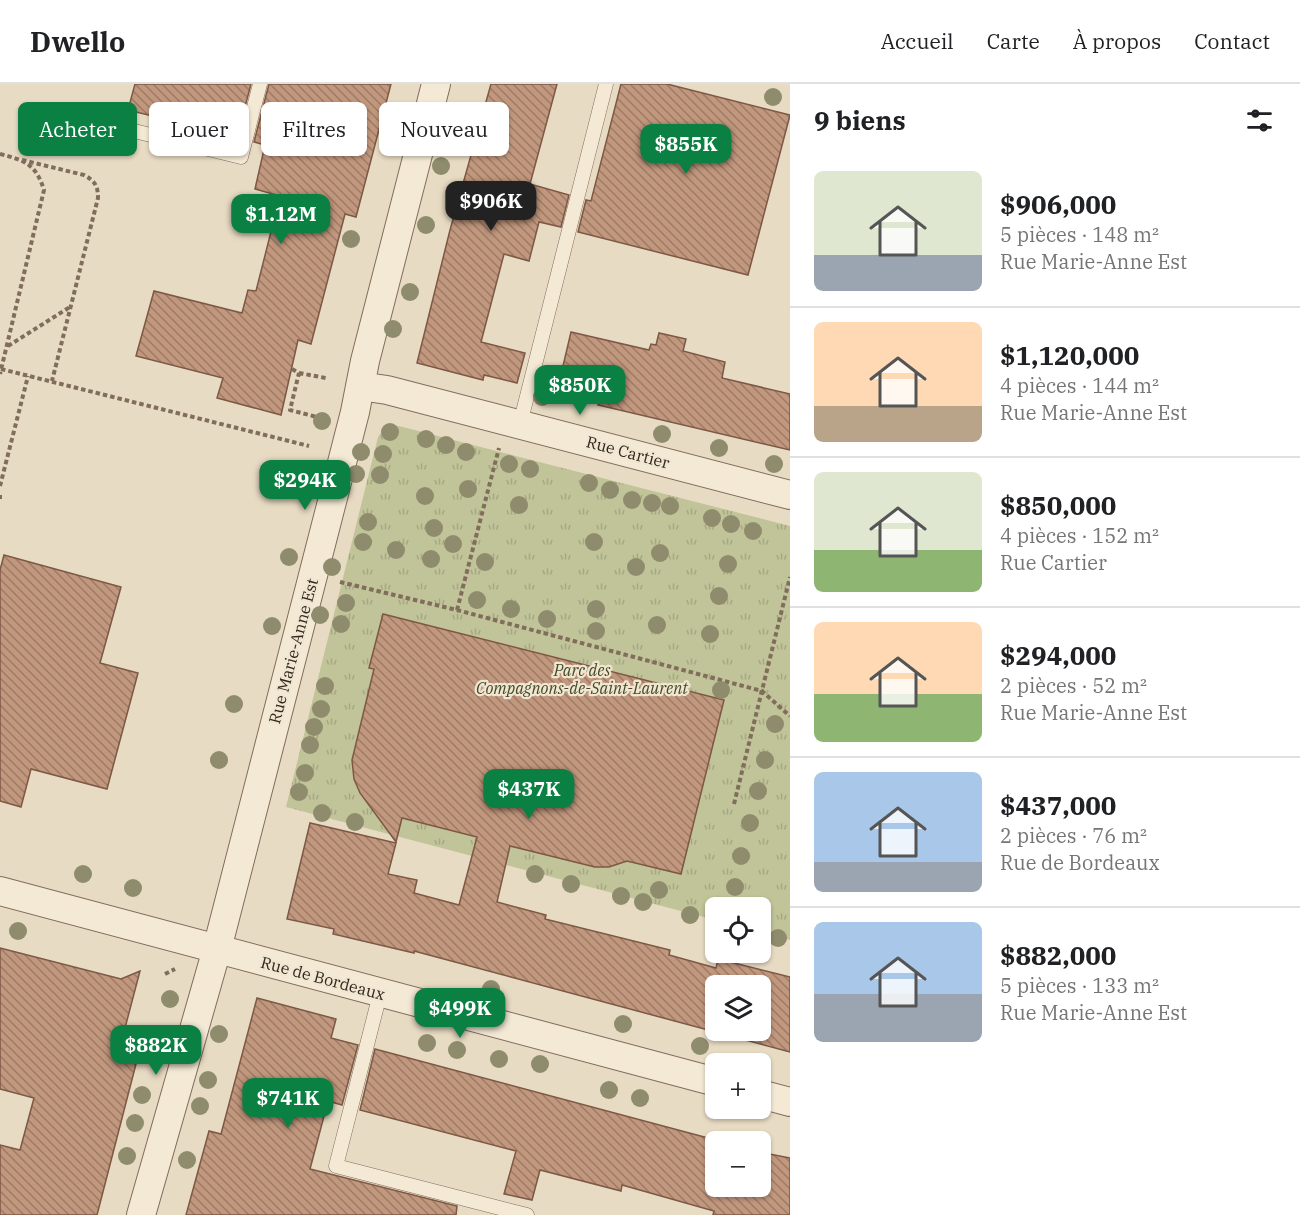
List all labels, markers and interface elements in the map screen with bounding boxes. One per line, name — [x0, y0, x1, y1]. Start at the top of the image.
text: Dwello — [30, 23, 125, 60]
text: Accueil — [881, 27, 954, 55]
text: Carte — [987, 27, 1040, 55]
text: À propos — [1073, 27, 1161, 55]
text: Contact — [1194, 27, 1270, 55]
chip: Acheter — [18, 102, 137, 156]
chip: Louer — [149, 102, 249, 156]
chip: Filtres — [261, 102, 367, 156]
chip: Nouveau — [379, 102, 509, 156]
text: 9 biens — [814, 103, 906, 137]
icon: filters — [1243, 104, 1276, 137]
pin: $855K — [644, 124, 728, 175]
text: $855K — [654, 130, 718, 157]
pin: $906K — [449, 181, 533, 232]
text: $906K — [459, 187, 523, 214]
text: $906,000 — [1000, 187, 1116, 221]
pin: $1.12M — [232, 194, 330, 245]
icon: home — [862, 195, 934, 267]
text: $1.12M — [245, 200, 317, 227]
text: 5 pièces · 148 m² — [1000, 221, 1159, 248]
text: Rue Marie-Anne Est — [1000, 248, 1187, 275]
text: $1,120,000 — [1000, 338, 1139, 372]
icon: home — [862, 346, 934, 418]
pin: $850K — [538, 365, 622, 416]
text: $850K — [548, 371, 612, 398]
text: 4 pièces · 144 m² — [1000, 372, 1159, 399]
text: Rue Marie-Anne Est — [1000, 399, 1187, 426]
street label: Rue Cartier — [584, 431, 672, 473]
pin: $294K — [263, 460, 347, 511]
text: $294K — [273, 466, 337, 493]
text: $850,000 — [1000, 488, 1116, 522]
icon: home — [862, 496, 934, 568]
text: 4 pièces · 152 m² — [1000, 522, 1159, 549]
text: Rue Cartier — [1000, 549, 1107, 576]
street label: Rue Marie-Anne Est — [264, 576, 322, 726]
text: $294,000 — [1000, 638, 1116, 672]
icon: home — [862, 646, 934, 718]
park label: Parc des Compagnons-de-Saint-Laurent — [476, 660, 689, 698]
text: 2 pièces · 52 m² — [1000, 672, 1147, 699]
text: Rue Marie-Anne Est — [1000, 699, 1187, 726]
pin: $437K — [487, 769, 571, 820]
text: $437K — [497, 775, 561, 802]
text: $437,000 — [1000, 788, 1116, 822]
icon: home — [862, 796, 934, 868]
text: 2 pièces · 76 m² — [1000, 822, 1147, 849]
text: Rue de Bordeaux — [1000, 849, 1160, 876]
map controls — [705, 897, 771, 1197]
button: locate — [705, 897, 771, 963]
text: $882,000 — [1000, 938, 1116, 972]
icon: home — [862, 946, 934, 1018]
street label: Rue de Bordeaux — [259, 952, 387, 1004]
text: 5 pièces · 133 m² — [1000, 972, 1159, 999]
button: layers — [705, 975, 771, 1041]
pin: $499K — [418, 988, 502, 1039]
text: $499K — [428, 994, 492, 1021]
text: Rue Marie-Anne Est — [1000, 999, 1187, 1026]
pin: $882K — [114, 1025, 198, 1076]
text: $882K — [124, 1031, 188, 1058]
button: + — [705, 1053, 771, 1119]
pin: $741K — [246, 1078, 330, 1129]
text: $741K — [256, 1084, 320, 1111]
button: − — [705, 1131, 771, 1197]

